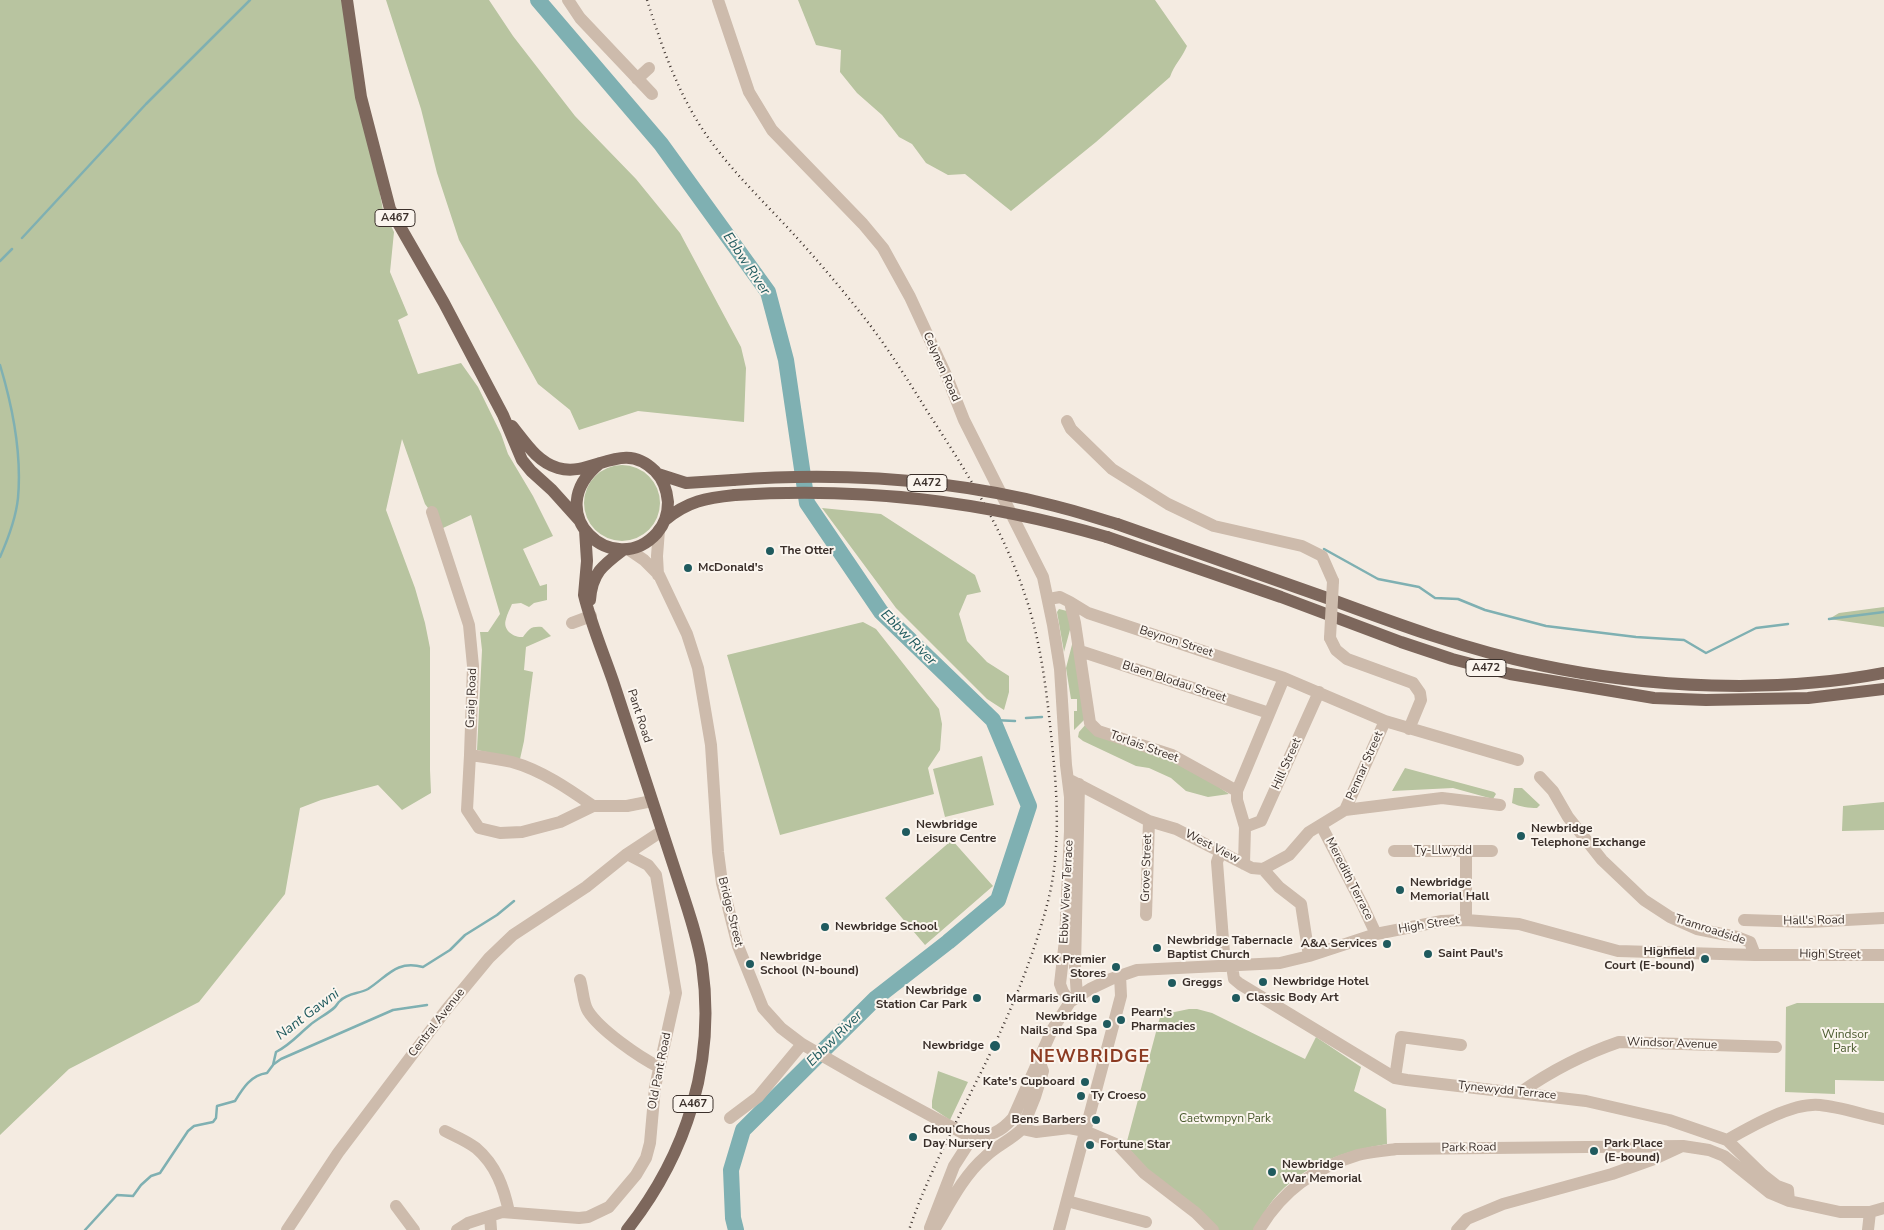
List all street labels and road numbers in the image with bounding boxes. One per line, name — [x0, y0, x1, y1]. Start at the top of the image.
road number: A467 — [375, 210, 415, 227]
street label: Celynen Road — [919, 330, 963, 404]
road number: A472 — [907, 474, 947, 492]
street label: Beynon Street — [1137, 623, 1215, 661]
street label: Blaen Blodau Street — [1120, 658, 1228, 706]
road number: A472 — [1466, 660, 1506, 676]
street label: Graig Road — [464, 668, 480, 728]
street label: Pant Road — [624, 687, 654, 745]
street label: Torlais Street — [1108, 728, 1180, 766]
street label: Pennar Street — [1343, 729, 1387, 803]
street label: Hill Street — [1269, 736, 1305, 792]
street label: West View — [1182, 827, 1242, 867]
street label: Grove Street — [1139, 834, 1155, 902]
street label: Meredith Terrace — [1322, 835, 1376, 923]
street label: Ebbw View Terrace — [1057, 840, 1077, 944]
street label: Ty-Llwydd — [1414, 844, 1472, 858]
street label: Bridge Street — [714, 876, 746, 948]
street label: Tramroadside — [1673, 912, 1747, 948]
street label: High Street — [1397, 913, 1461, 937]
street label: Hall's Road — [1783, 913, 1845, 929]
street label: High Street — [1799, 947, 1861, 963]
street label: Central Avenue — [406, 986, 468, 1060]
street label: Old Pant Road — [645, 1031, 675, 1111]
street label: Windsor Avenue — [1627, 1035, 1717, 1053]
street label: Tynewydd Terrace — [1457, 1079, 1557, 1103]
road number: A467 — [673, 1096, 713, 1112]
street label: Park Road — [1441, 1140, 1497, 1156]

